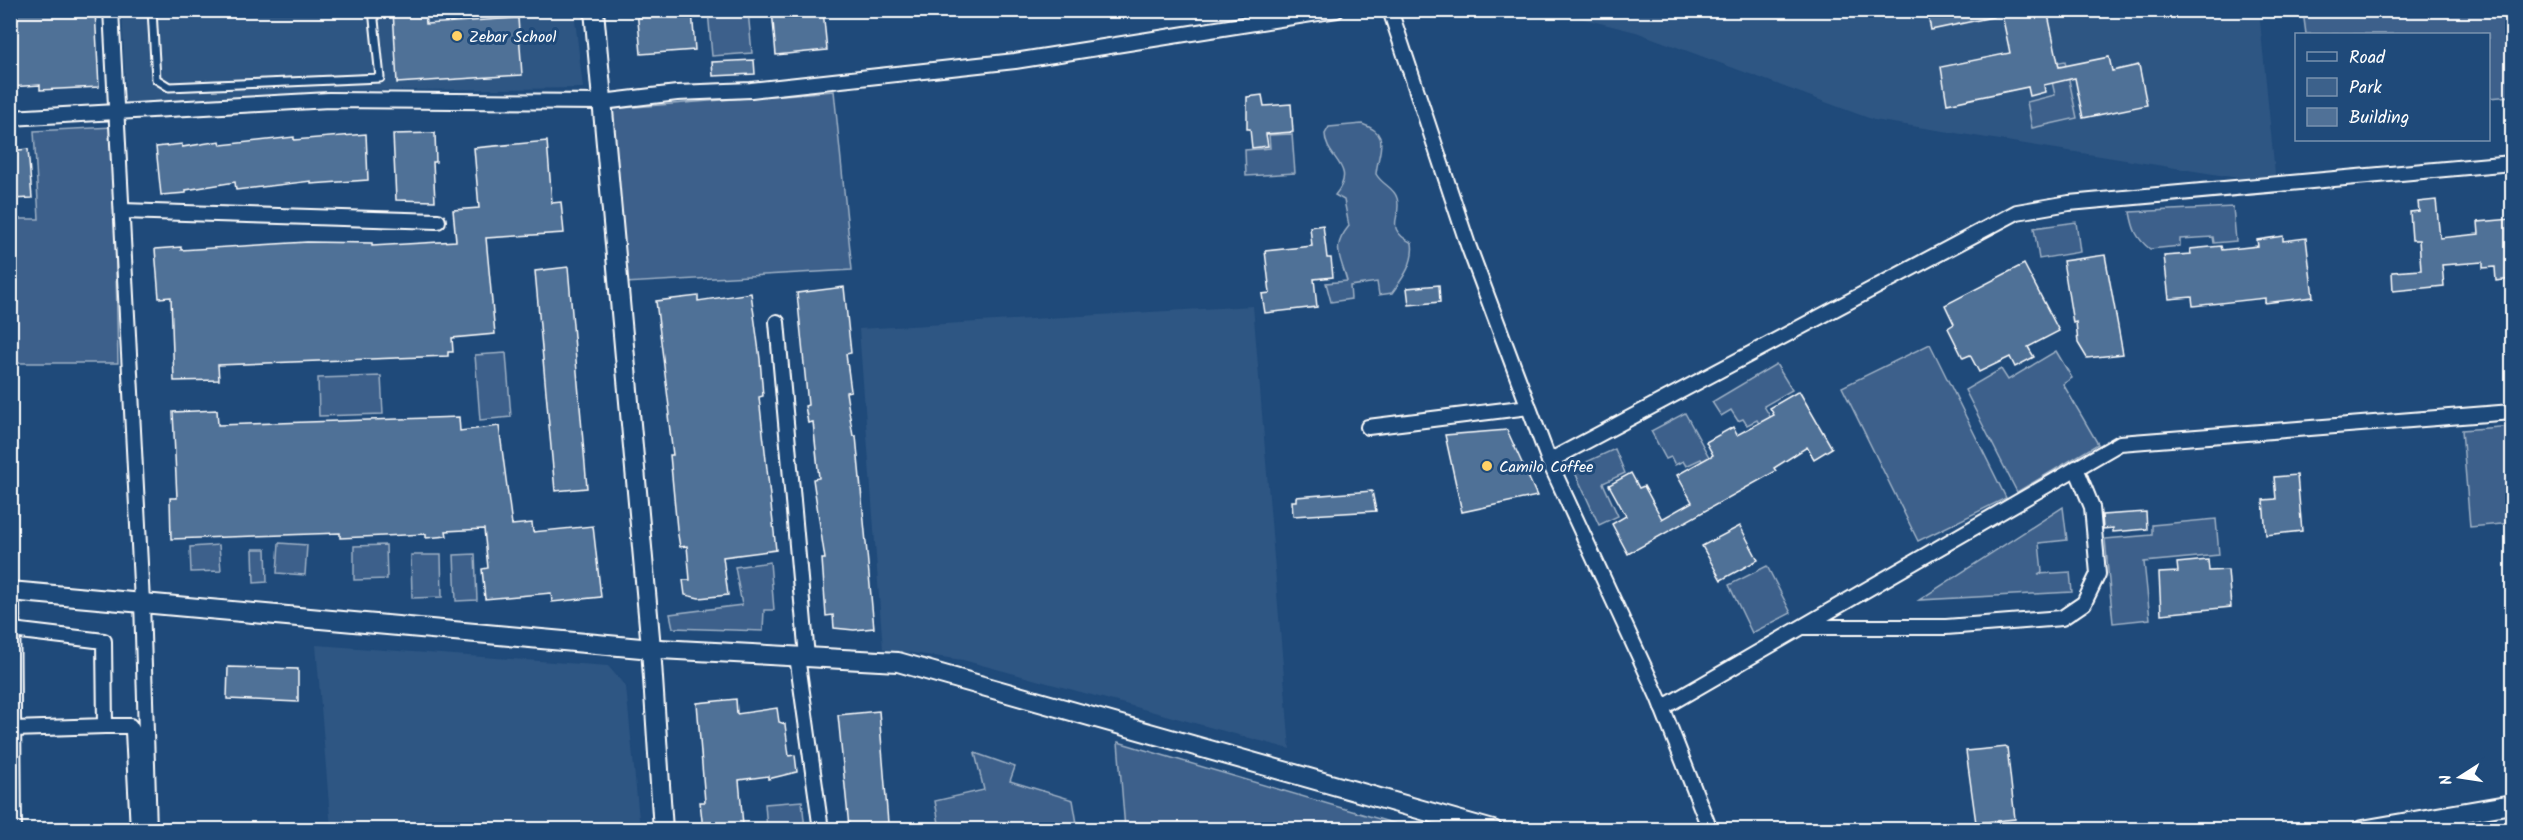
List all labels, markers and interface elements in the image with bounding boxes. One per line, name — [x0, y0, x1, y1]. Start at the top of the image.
place label: Zebar School — [469, 25, 556, 50]
marker: Zebar School — [450, 29, 464, 43]
legend — [2295, 33, 2490, 141]
text: Road — [2349, 44, 2386, 73]
text: Park — [2349, 74, 2382, 103]
text: Building — [2349, 104, 2409, 133]
place label: Camilo Coffee — [1499, 455, 1593, 480]
marker: Camilo Coffee — [1480, 459, 1494, 473]
north arrow — [2430, 747, 2490, 807]
text: N — [2434, 772, 2460, 787]

